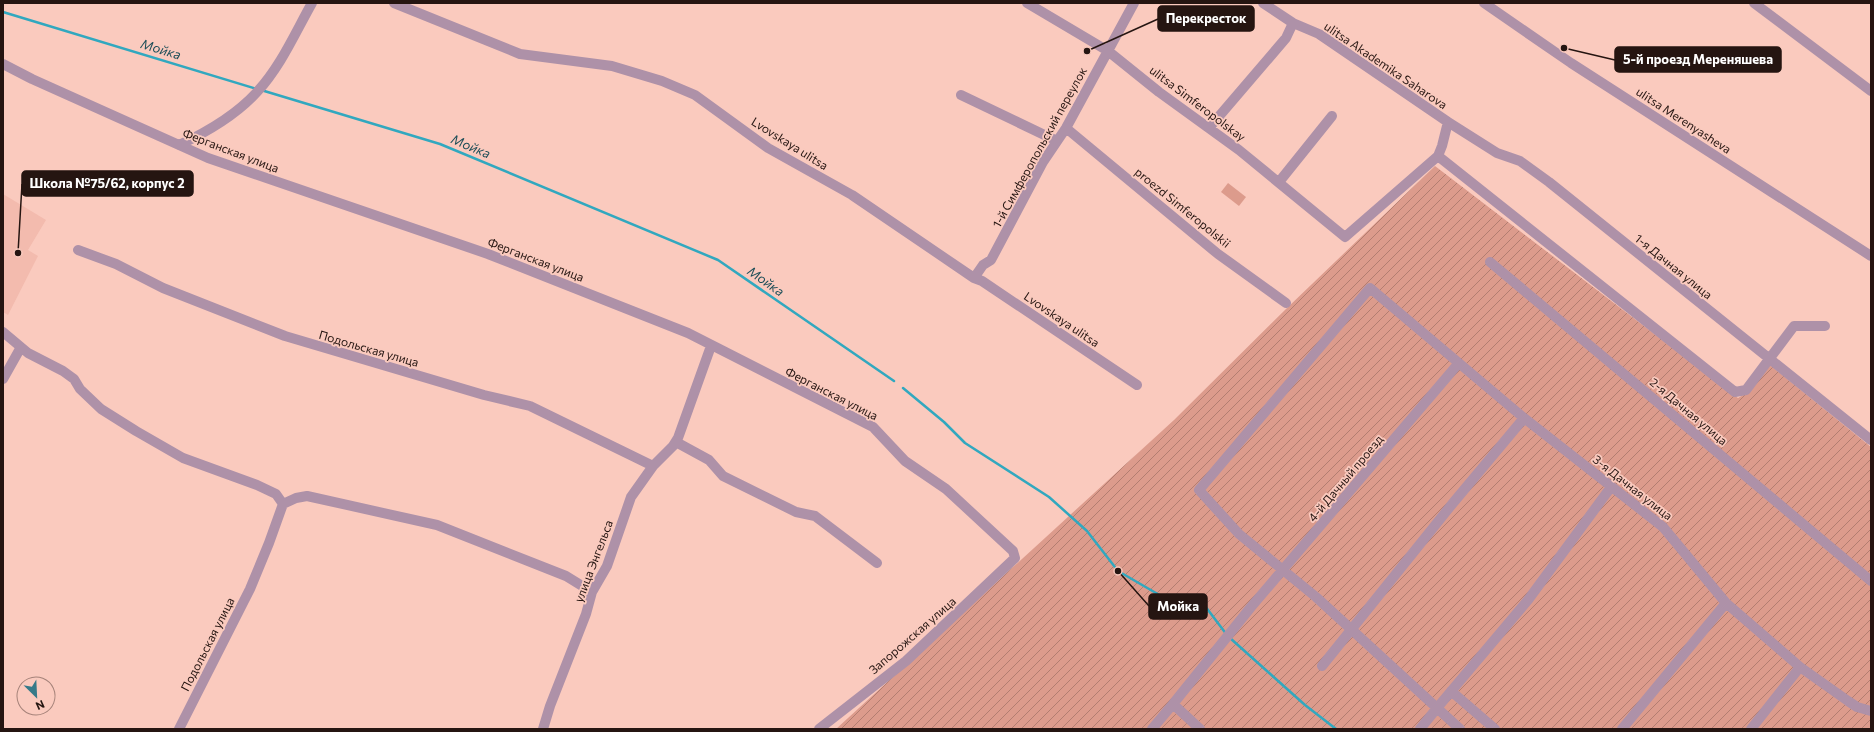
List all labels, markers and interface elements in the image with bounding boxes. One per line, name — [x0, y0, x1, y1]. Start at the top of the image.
callout: Перекресток — [1158, 6, 1254, 31]
text: Перекресток — [1166, 10, 1247, 26]
street label: ulitsa Akademika Saharova — [1322, 19, 1450, 111]
water label: Мойка — [139, 35, 183, 63]
callout: 5-й проезд Мереняшева — [1615, 47, 1781, 72]
text: 5-й проезд Мереняшева — [1623, 51, 1773, 67]
street label: ulitsa Simferopolskay — [1147, 62, 1249, 144]
street label: 1-й Симферопольский переулок — [989, 64, 1089, 230]
street label: ulitsa Merenyasheva — [1634, 84, 1734, 156]
street label: Lvovskaya ulitsa — [749, 114, 831, 172]
street label: Ферганская улица — [181, 125, 281, 175]
water label: Мойка — [449, 131, 493, 162]
street label: proezd Simferopolskii — [1132, 164, 1234, 250]
callout: Школа №75/62, корпус 2 — [22, 171, 193, 196]
text: Школа №75/62, корпус 2 — [29, 175, 185, 191]
street label: 1-я Дачная улица — [1633, 231, 1715, 301]
street label: Ферганская улица — [486, 234, 586, 284]
water label: Мойка — [744, 263, 788, 300]
street label: Lvovskaya ulitsa — [1022, 289, 1102, 349]
street label: Подольская улица — [317, 327, 421, 369]
street label: Ферганская улица — [783, 364, 881, 422]
street label: 2-я Дачная улица — [1647, 375, 1731, 447]
street label: 4-й Дачный проезд — [1305, 432, 1385, 524]
street label: 3-я Дачная улица — [1590, 452, 1676, 522]
street label: улица Энгельса — [571, 518, 615, 604]
street label: Запорожская улица — [866, 594, 958, 676]
callout: Мойка — [1149, 594, 1207, 619]
street label: Подольская улица — [177, 595, 237, 693]
text: Мойка — [1157, 598, 1199, 614]
north arrow — [16, 676, 56, 716]
text: N — [34, 698, 47, 713]

